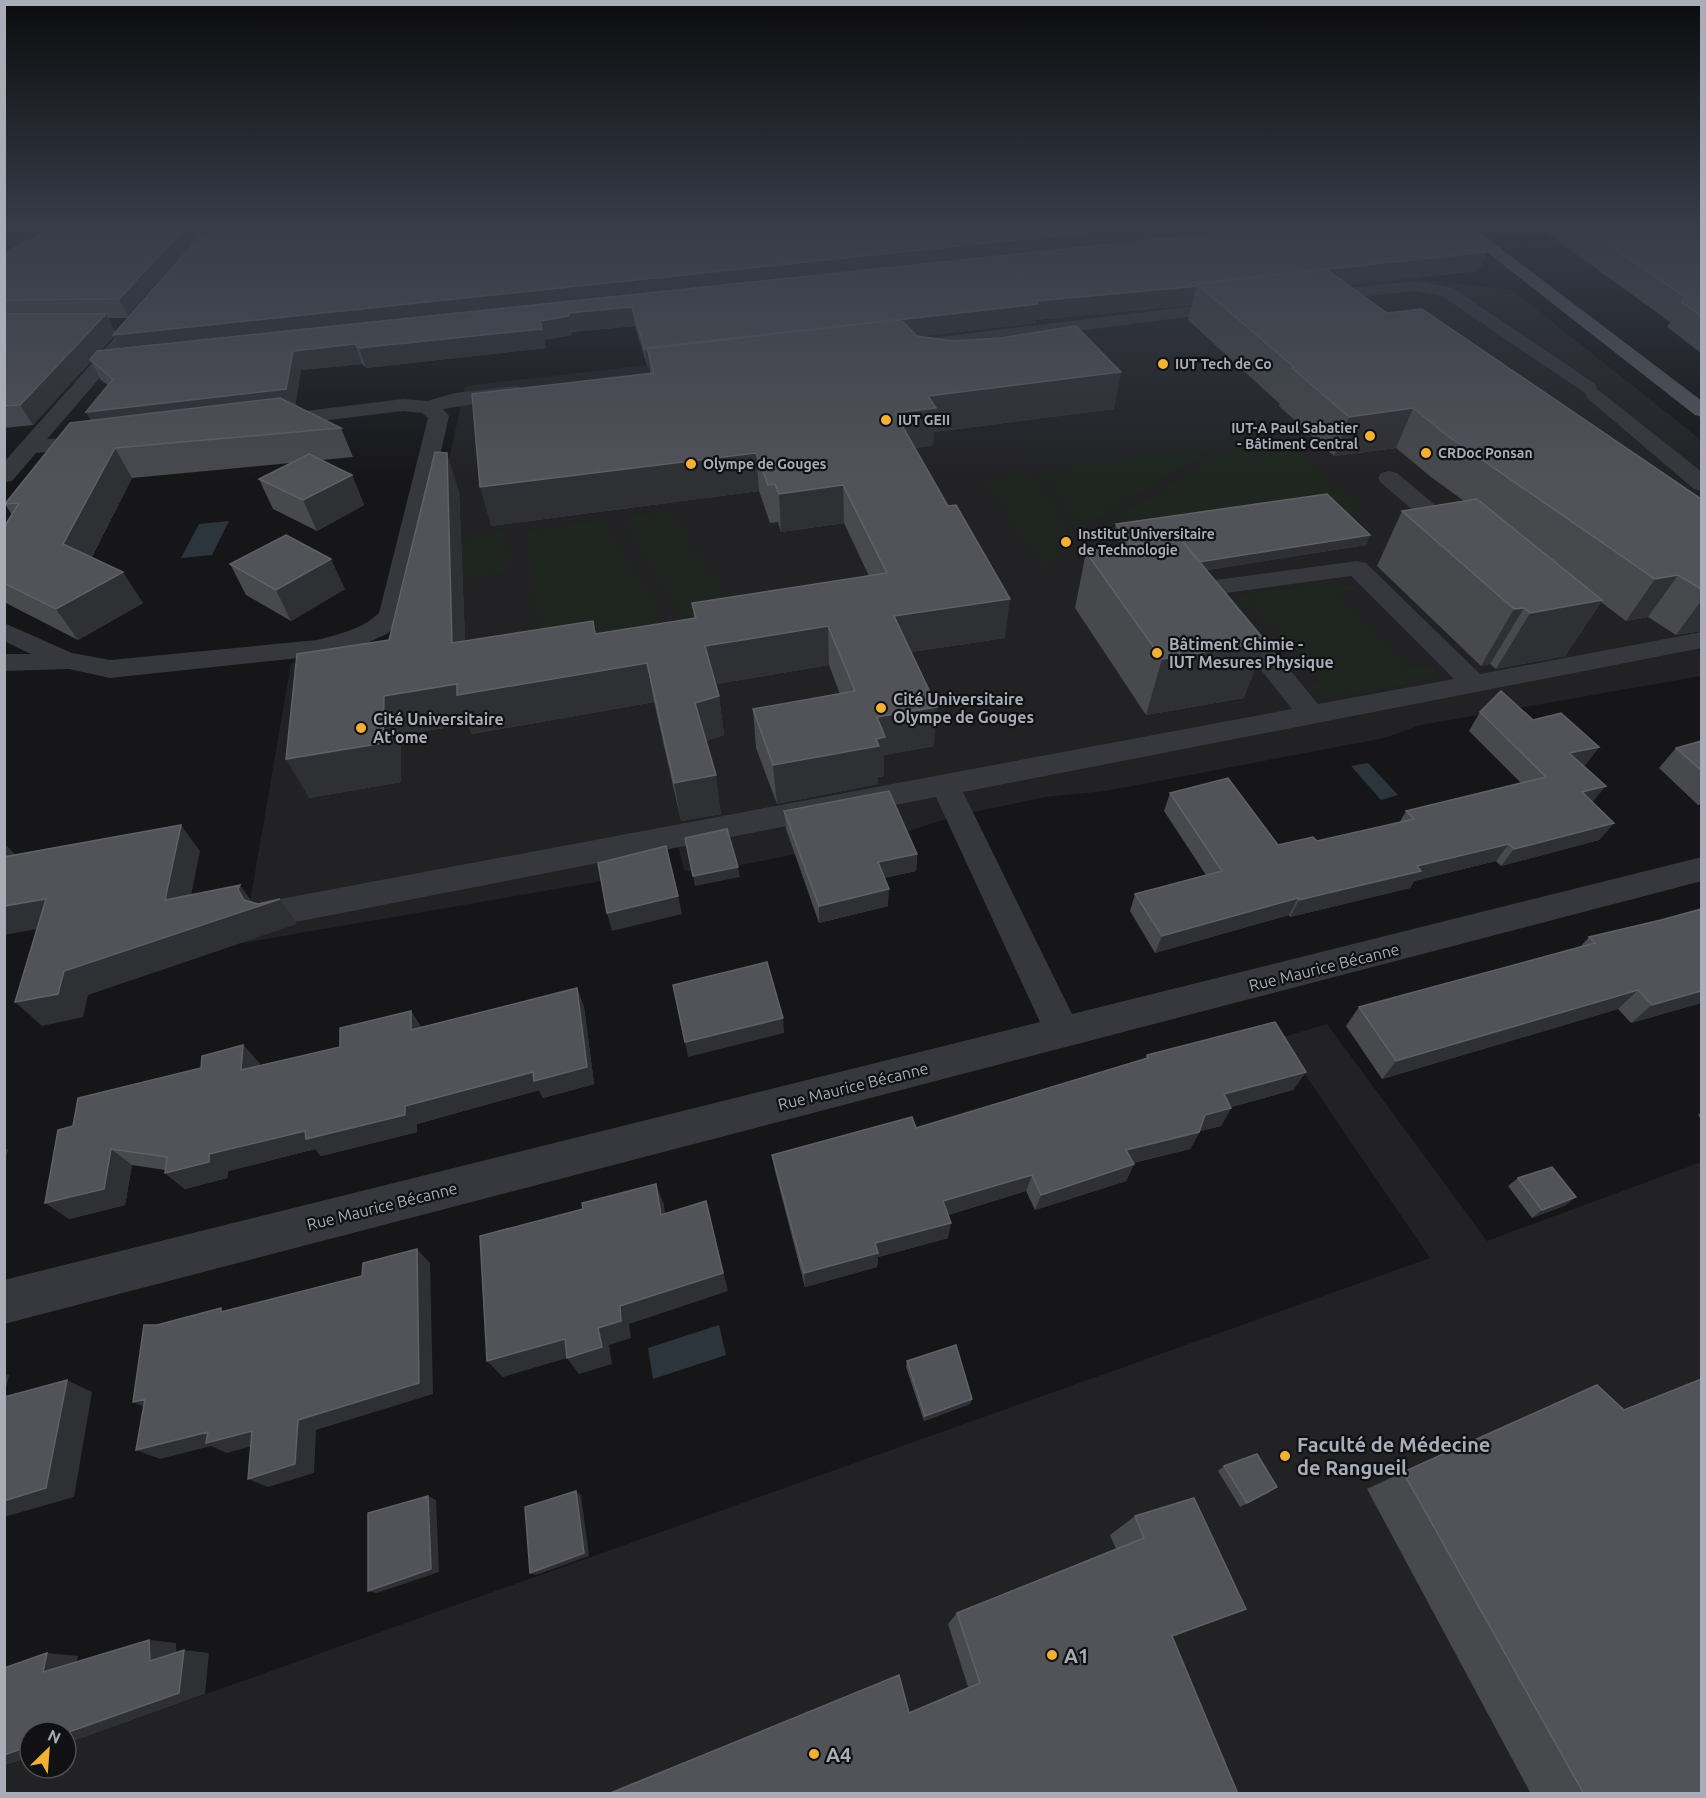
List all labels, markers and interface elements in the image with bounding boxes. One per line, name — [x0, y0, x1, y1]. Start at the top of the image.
place label: IUT Tech de Co — [1175, 356, 1272, 372]
marker: IUT Tech de Co — [1156, 357, 1170, 371]
place label: IUT GEII — [898, 412, 950, 428]
marker: IUT GEII — [879, 413, 893, 427]
place label: IUT-A Paul Sabatier - Bâtiment Central — [1231, 420, 1358, 452]
marker: IUT-A Paul Sabatier - Bâtiment Central — [1363, 429, 1377, 443]
place label: CRDoc Ponsan — [1438, 445, 1533, 461]
marker: CRDoc Ponsan — [1419, 446, 1433, 460]
place label: Olympe de Gouges — [703, 456, 827, 472]
marker: Olympe de Gouges — [684, 457, 698, 471]
place label: Institut Universitaire de Technologie — [1078, 526, 1215, 558]
marker: Institut Universitaire de Technologie — [1059, 535, 1073, 549]
place label: Bâtiment Chimie - IUT Mesures Physique — [1169, 635, 1334, 671]
marker: Bâtiment Chimie - IUT Mesures Physique — [1150, 646, 1164, 660]
place label: Cité Universitaire Olympe de Gouges — [893, 690, 1034, 726]
marker: Cité Universitaire Olympe de Gouges — [874, 701, 888, 715]
place label: Cité Universitaire At'ome — [373, 710, 504, 746]
marker: Cité Universitaire At'ome — [354, 721, 368, 735]
street label: Rue Maurice Bécanne — [1247, 940, 1401, 994]
street label: Rue Maurice Bécanne — [776, 1059, 930, 1113]
street label: Rue Maurice Bécanne — [305, 1179, 459, 1233]
place label: Faculté de Médecine de Rangueil — [1297, 1433, 1490, 1479]
marker: Faculté de Médecine de Rangueil — [1278, 1449, 1292, 1463]
place label: A1 — [1064, 1644, 1089, 1667]
marker: A1 — [1045, 1648, 1059, 1662]
north arrow — [18, 1720, 78, 1780]
text: N — [45, 1726, 64, 1747]
place label: A4 — [826, 1743, 851, 1766]
marker: A4 — [807, 1747, 821, 1761]

